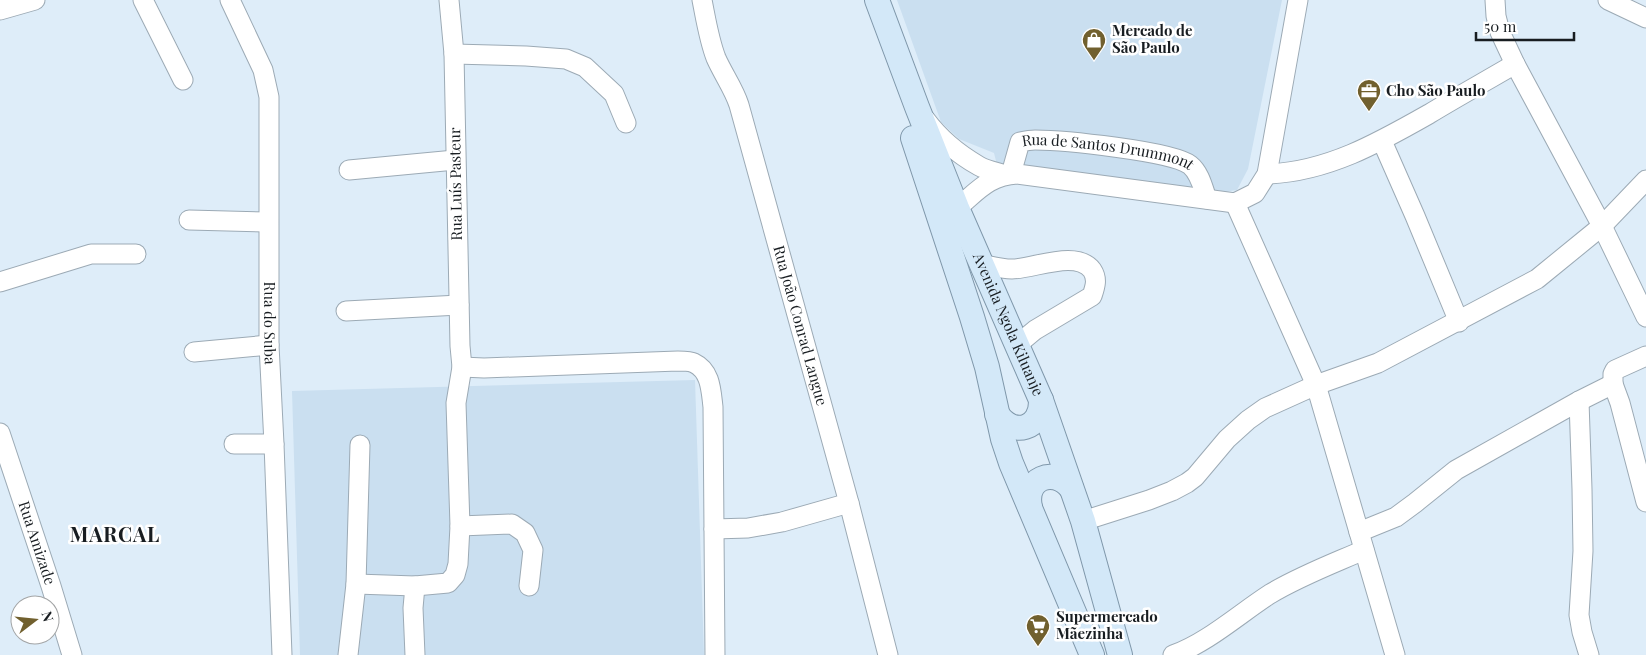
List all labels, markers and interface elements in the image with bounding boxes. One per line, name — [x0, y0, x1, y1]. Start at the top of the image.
scale bar — [1476, 10, 1574, 42]
text: 50 m — [1484, 16, 1517, 36]
place label: Mercado de São Paulo — [1112, 20, 1193, 57]
shop icon: Mercado de São Paulo — [1081, 27, 1107, 61]
office icon: Cho São Paulo — [1356, 78, 1382, 112]
place label: Cho São Paulo — [1386, 80, 1485, 100]
street label: Rua Luís Pasteur — [444, 127, 466, 241]
street label: Rua de Santos Drummont — [1020, 129, 1199, 174]
street label: Rua João Conrad Langue — [769, 243, 833, 408]
street label: Avenida Ngola Kiluanje — [968, 249, 1049, 399]
street label: Rua do Suba — [260, 281, 281, 365]
street label: Rua Amizade — [14, 498, 61, 587]
district label: MARCAL — [70, 520, 160, 547]
north arrow — [10, 595, 60, 645]
place label: Supermercado Mãezinha — [1056, 606, 1158, 643]
text: N — [37, 609, 59, 624]
supermarket icon: Supermercado Mãezinha — [1025, 613, 1051, 647]

